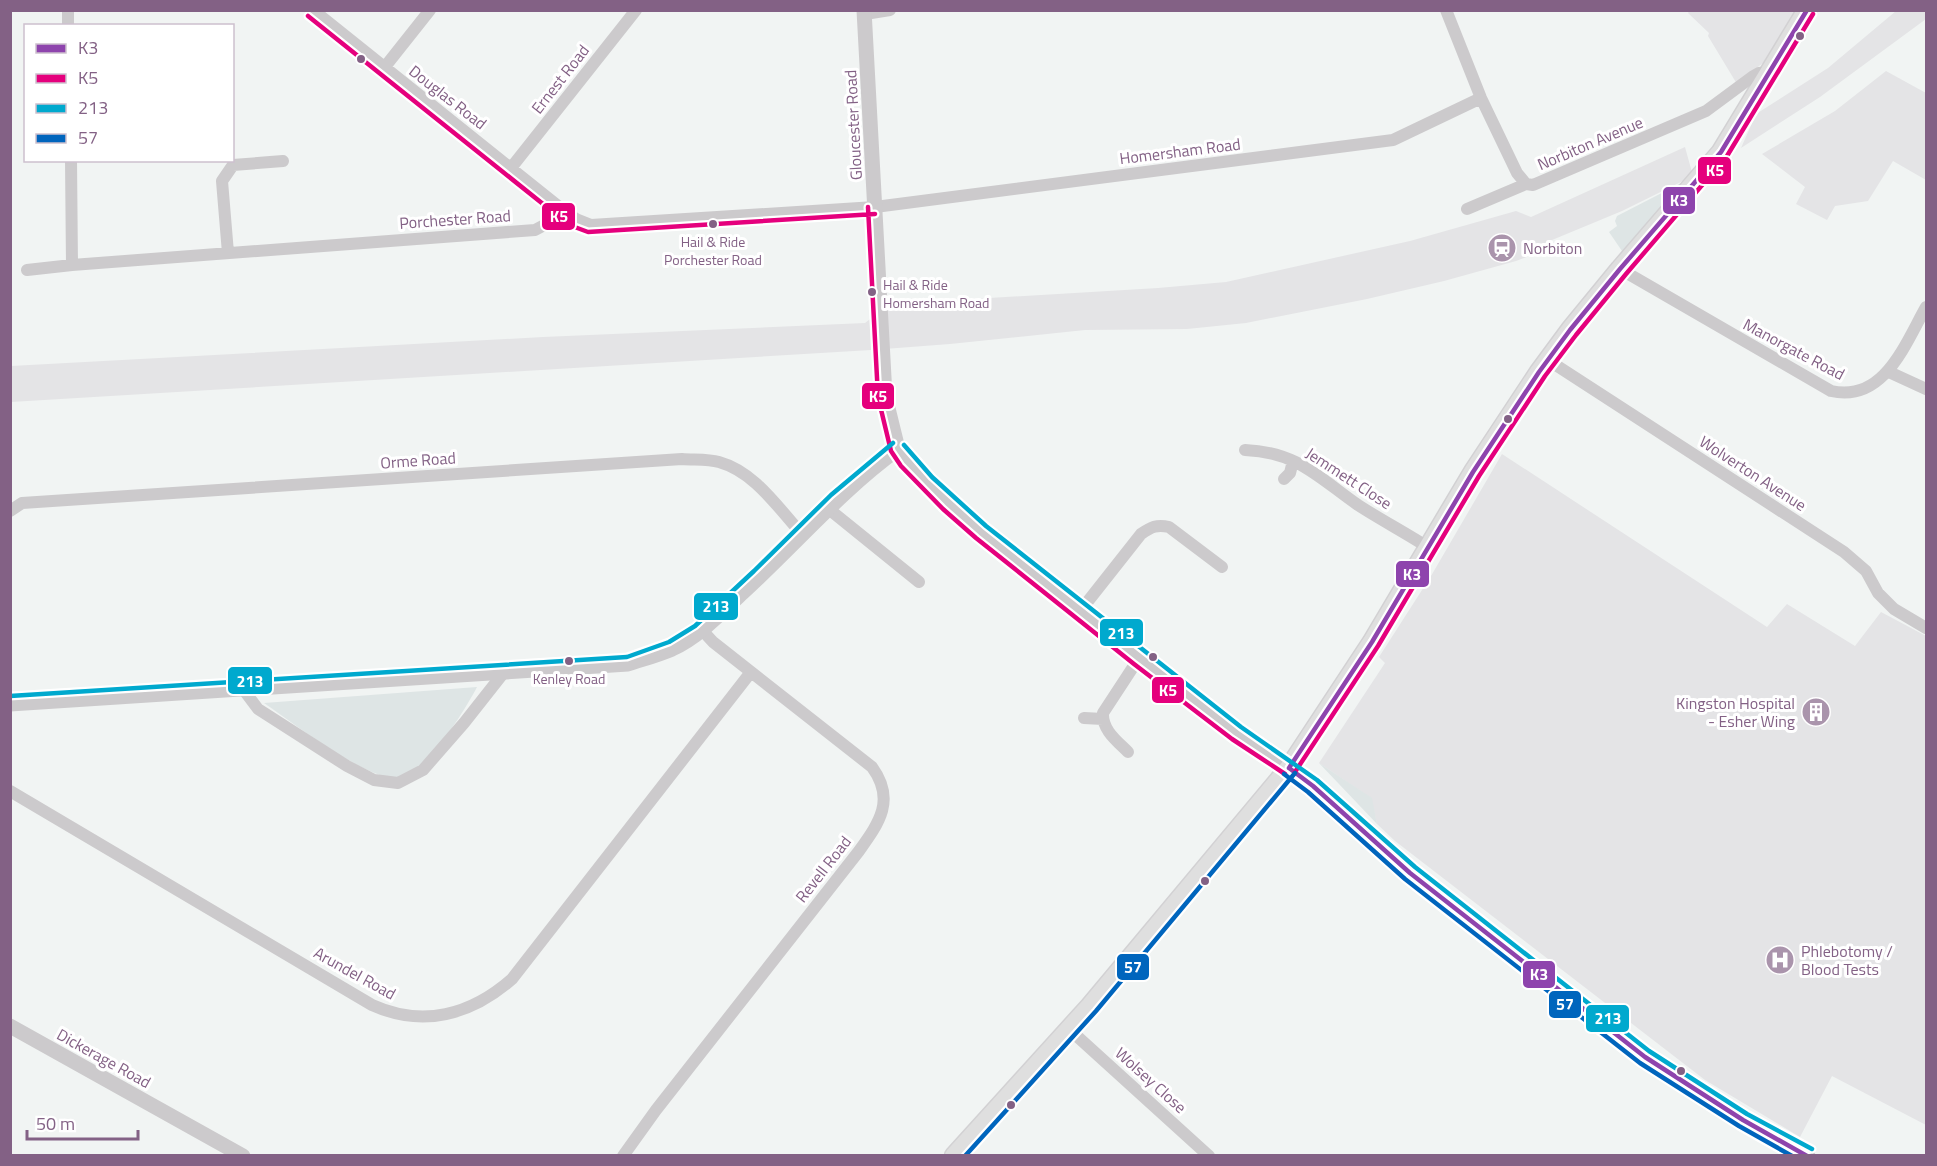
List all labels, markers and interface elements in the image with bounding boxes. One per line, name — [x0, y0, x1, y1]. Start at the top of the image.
legend — [24, 24, 234, 162]
unlabelled marker — [1794, 30, 1806, 42]
text: K3 — [78, 34, 98, 61]
street label: Ernest Road — [525, 39, 595, 119]
unlabelled marker — [355, 53, 367, 65]
street label: Douglas Road — [404, 59, 492, 135]
text: K5 — [78, 64, 98, 91]
street label: Gloucester Road — [838, 69, 868, 181]
text: 213 — [78, 94, 108, 121]
street label: Norbiton Avenue — [1533, 110, 1647, 176]
text: 57 — [78, 124, 98, 151]
street label: Homersham Road — [1118, 132, 1242, 170]
line badge: K5 — [1697, 156, 1732, 185]
text: K5 — [1706, 158, 1724, 182]
line badge: K3 — [1662, 186, 1696, 215]
text: K3 — [1670, 188, 1688, 212]
line badge: K5 — [541, 202, 576, 231]
street label: Porchester Road — [398, 203, 512, 235]
text: K5 — [550, 204, 568, 228]
marker: Hail & Ride Porchester Road — [707, 218, 719, 230]
place label: Hail & Ride Porchester Road — [664, 231, 762, 270]
station icon: Norbiton — [1486, 232, 1518, 264]
place label: Norbiton — [1523, 236, 1582, 260]
place label: Hail & Ride Homersham Road — [883, 274, 990, 313]
marker: Hail & Ride Homersham Road — [866, 286, 878, 298]
street label: Manorgate Road — [1739, 312, 1849, 386]
line badge: K5 — [861, 382, 895, 410]
text: K5 — [869, 384, 887, 408]
unlabelled marker — [1502, 413, 1514, 425]
street label: Wolverton Avenue — [1695, 429, 1811, 517]
street label: Jemmett Close — [1301, 441, 1397, 515]
street label: Orme Road — [379, 445, 457, 475]
line badge: K3 — [1395, 560, 1430, 588]
text: K3 — [1403, 562, 1421, 586]
line badge: 213 — [693, 592, 739, 621]
text: 213 — [703, 594, 729, 618]
line badge: 213 — [1099, 618, 1144, 647]
text: 213 — [1108, 621, 1134, 645]
unlabelled marker — [1147, 651, 1159, 663]
marker: Kenley Road — [563, 655, 575, 667]
line badge: 213 — [227, 666, 273, 695]
place label: Kenley Road — [533, 668, 605, 689]
text: 213 — [237, 669, 263, 693]
line badge: K5 — [1151, 676, 1185, 704]
text: K5 — [1159, 678, 1177, 702]
place label: Kingston Hospital - Esher Wing — [1676, 691, 1795, 733]
building icon: Kingston Hospital - Esher Wing — [1800, 696, 1832, 728]
street label: Revell Road — [789, 831, 857, 907]
unlabelled marker — [1199, 875, 1211, 887]
place label: Phlebotomy / Blood Tests — [1801, 939, 1893, 981]
street label: Arundel Road — [310, 941, 400, 1005]
hospital icon: Phlebotomy / Blood Tests — [1764, 944, 1796, 976]
line badge: 57 — [1116, 953, 1150, 981]
text: 57 — [1124, 955, 1142, 979]
line badge: K3 — [1522, 960, 1556, 989]
text: K3 — [1530, 962, 1548, 986]
line badge: 57 — [1548, 990, 1582, 1019]
text: 57 — [1556, 992, 1574, 1016]
line badge: 213 — [1585, 1004, 1630, 1033]
text: 213 — [1595, 1006, 1621, 1030]
street label: Dickerage Road — [53, 1022, 155, 1094]
street label: Wolsey Close — [1110, 1041, 1192, 1119]
unlabelled marker — [1675, 1065, 1687, 1077]
unlabelled marker — [1005, 1099, 1017, 1111]
scale bar — [27, 1103, 138, 1141]
text: 50 m — [36, 1110, 75, 1137]

